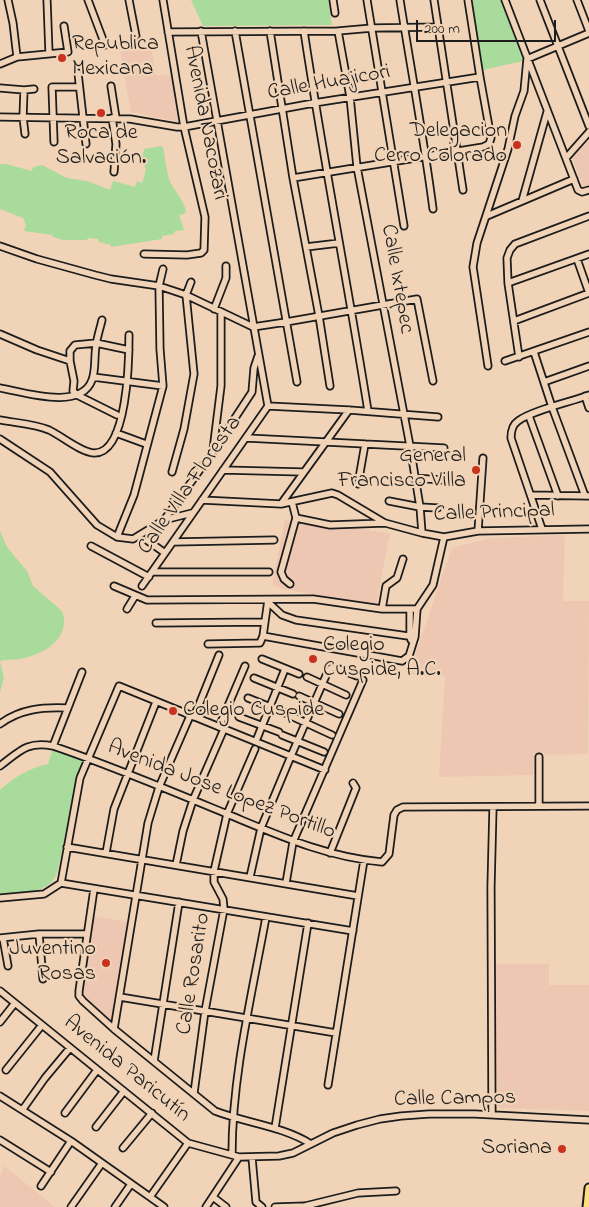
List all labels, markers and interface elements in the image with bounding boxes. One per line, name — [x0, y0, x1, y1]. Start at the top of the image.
scale bar — [419, 10, 559, 42]
text: 200 m — [424, 18, 460, 40]
place label: Republica Mexicana — [72, 32, 159, 84]
street label: Avenida Nacozari — [176, 43, 232, 203]
marker: Republica Mexicana — [56, 52, 68, 64]
street label: Calle Huajicori — [266, 60, 392, 108]
marker: Roca de Salvación. — [95, 107, 107, 119]
place label: Delegacion Cerro Colorado — [374, 119, 507, 170]
place label: Roca de Salvación. — [56, 121, 146, 172]
marker: Delegacion Cerro Colorado — [511, 139, 523, 151]
street label: Calle Ixtepec — [373, 222, 419, 336]
street label: Calle Villa Floresta — [133, 411, 249, 561]
place label: General Francisco Villa — [338, 444, 466, 496]
marker: General Francisco Villa — [470, 464, 482, 476]
street label: Calle Principal — [433, 499, 555, 529]
place label: Colegio Cuspide, A.C. — [323, 633, 441, 684]
marker: Colegio Cuspide, A.C. — [307, 653, 319, 665]
place label: Colegio Cuspide — [183, 698, 324, 724]
marker: Colegio Cuspide — [167, 705, 179, 717]
street label: Avenida Jose Lopez Portillo — [103, 735, 339, 847]
street label: Calle Rosarito — [172, 911, 218, 1037]
place label: Juventino Rosas — [9, 937, 96, 988]
marker: Juventino Rosas — [100, 957, 112, 969]
street label: Avenida Paricutín — [57, 1011, 195, 1129]
street label: Calle Campos — [394, 1086, 516, 1114]
place label: Soriana — [481, 1136, 552, 1162]
marker: Soriana — [556, 1143, 568, 1155]

